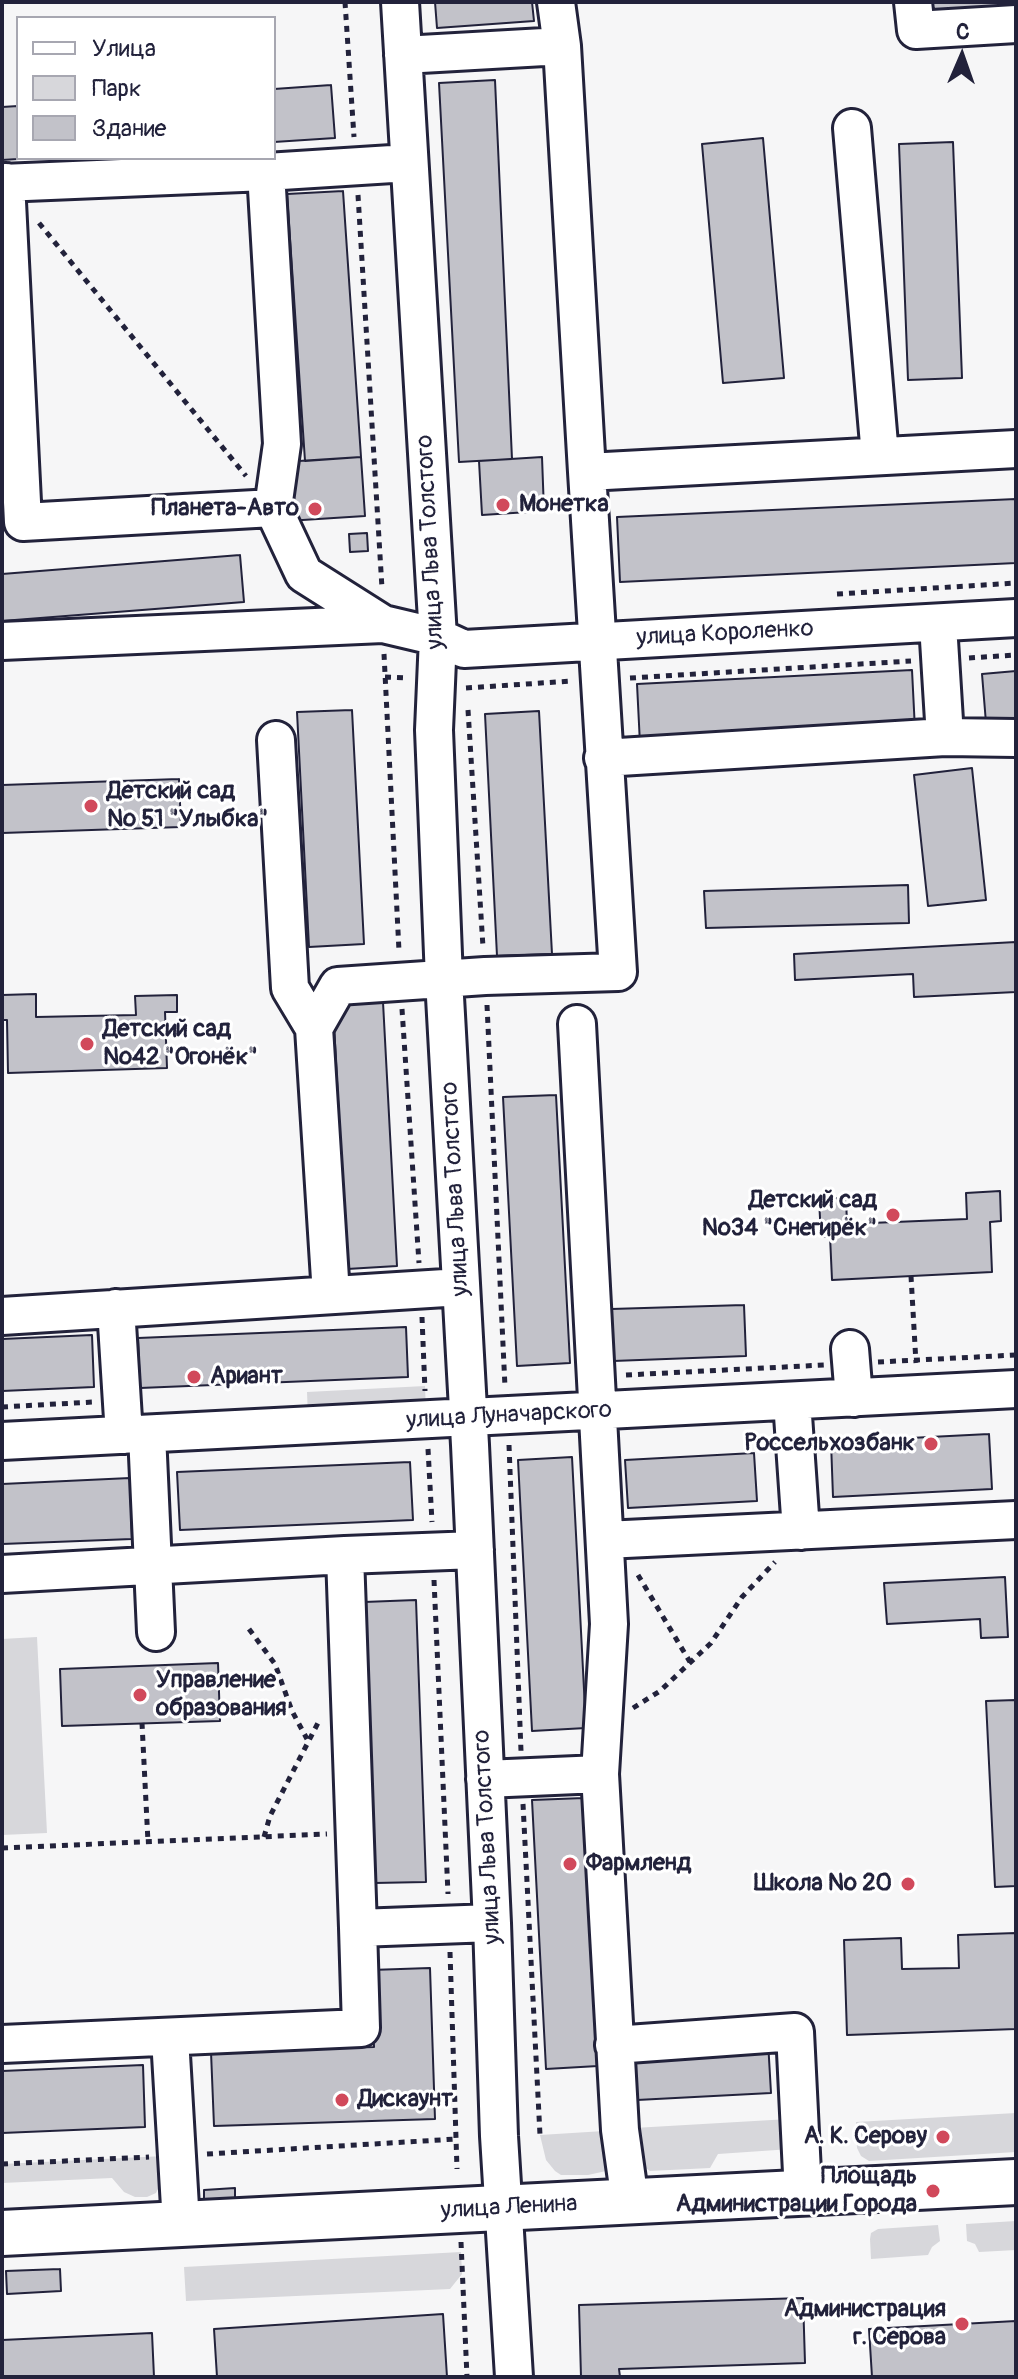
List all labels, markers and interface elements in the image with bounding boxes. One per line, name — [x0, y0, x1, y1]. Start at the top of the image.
legend — [16, 16, 276, 160]
north arrow — [922, 16, 1002, 96]
text: С — [956, 18, 970, 46]
text: Улица — [92, 34, 156, 63]
text: Парк — [92, 74, 141, 103]
text: Здание — [92, 114, 166, 143]
street label: улица Льва Толстого — [411, 434, 451, 650]
place label: Монетка — [519, 491, 609, 519]
place label: Планета-Авто — [151, 495, 299, 523]
marker: Монетка — [494, 496, 512, 514]
marker: Планета-Авто — [306, 500, 324, 518]
street label: улица Короленко — [636, 615, 814, 653]
place label: Детский сад № 51 "Улыбка" — [107, 778, 268, 834]
marker: Детский сад № 51 "Улыбка" — [82, 797, 100, 815]
place label: Детский сад №42 "Огонёк" — [103, 1016, 258, 1072]
marker: Детский сад №42 "Огонёк" — [78, 1035, 96, 1053]
street label: улица Льва Толстого — [436, 1081, 476, 1297]
place label: Детский сад №34 "Снегирёк" — [702, 1187, 877, 1243]
marker: Детский сад №34 "Снегирёк" — [884, 1206, 902, 1224]
place label: Ариант — [210, 1363, 283, 1391]
marker: Ариант — [185, 1368, 203, 1386]
street label: улица Луначарского — [405, 1396, 613, 1436]
place label: Россельхозбанк — [745, 1430, 915, 1458]
marker: Россельхозбанк — [922, 1435, 940, 1453]
place label: Управление образования — [156, 1667, 287, 1723]
marker: Управление образования — [131, 1686, 149, 1704]
street label: улица Льва Толстого — [468, 1729, 508, 1945]
place label: Фармленд — [586, 1850, 691, 1878]
marker: Фармленд — [561, 1855, 579, 1873]
place label: Школа № 20 — [754, 1870, 892, 1898]
marker: Школа № 20 — [899, 1875, 917, 1893]
place label: Дискаунт — [358, 2086, 453, 2114]
marker: Дискаунт — [333, 2091, 351, 2109]
place label: А. К. Серову — [804, 2123, 927, 2151]
marker: А. К. Серову — [934, 2128, 952, 2146]
place label: Площадь Администрации Города — [676, 2163, 917, 2219]
marker: Площадь Администрации Города — [924, 2182, 942, 2200]
street label: улица Ленина — [440, 2190, 578, 2226]
place label: Администрация г. Серова — [784, 2296, 946, 2352]
marker: Администрация г. Серова — [953, 2315, 971, 2333]

